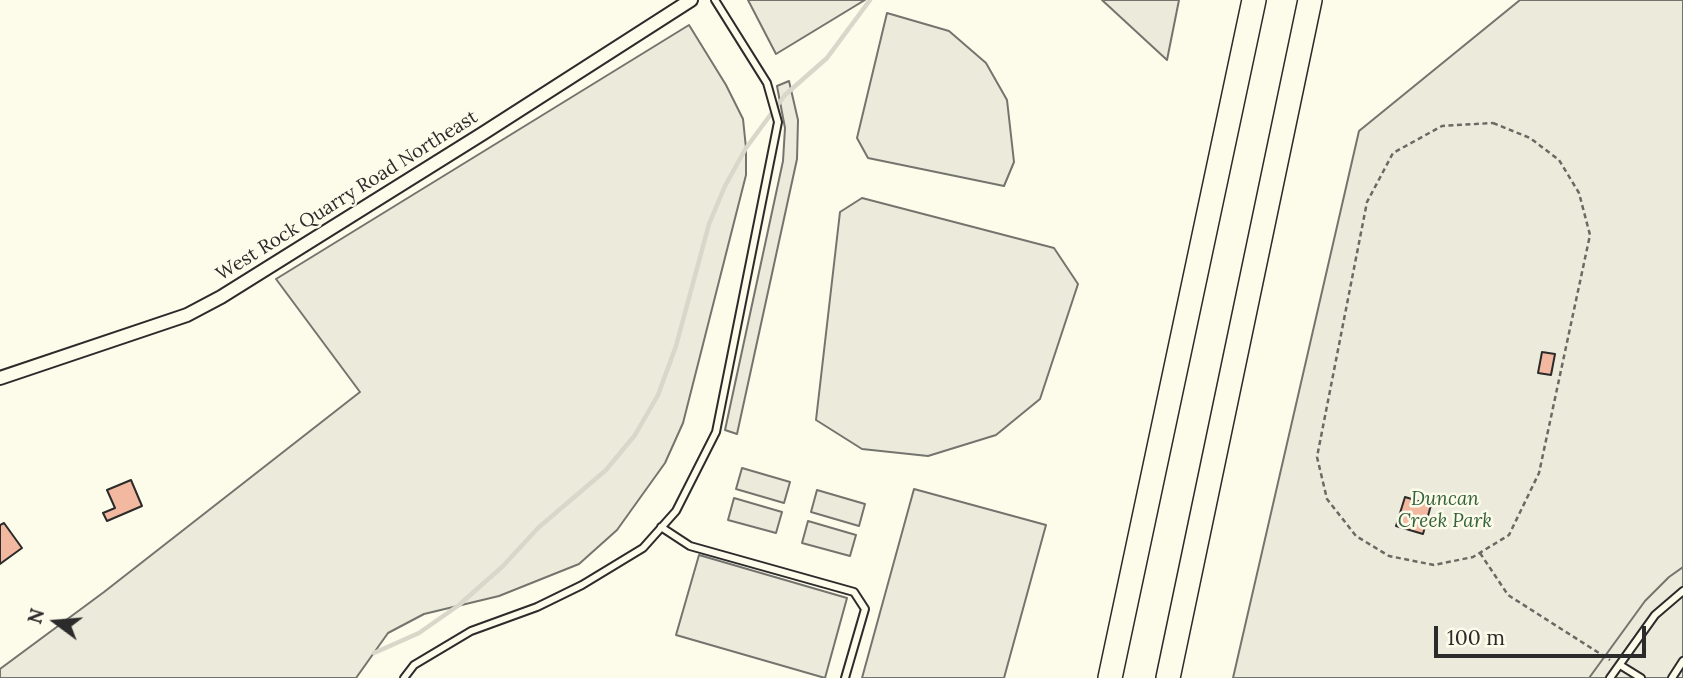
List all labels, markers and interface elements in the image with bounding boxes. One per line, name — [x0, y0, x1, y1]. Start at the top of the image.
street label: West Rock Quarry Road Northeast — [212, 106, 482, 286]
park label: Duncan Creek Park — [1398, 489, 1492, 533]
north arrow — [21, 587, 91, 657]
text: N — [22, 606, 49, 627]
scale bar — [1438, 612, 1650, 656]
text: 100 m — [1447, 624, 1505, 651]

